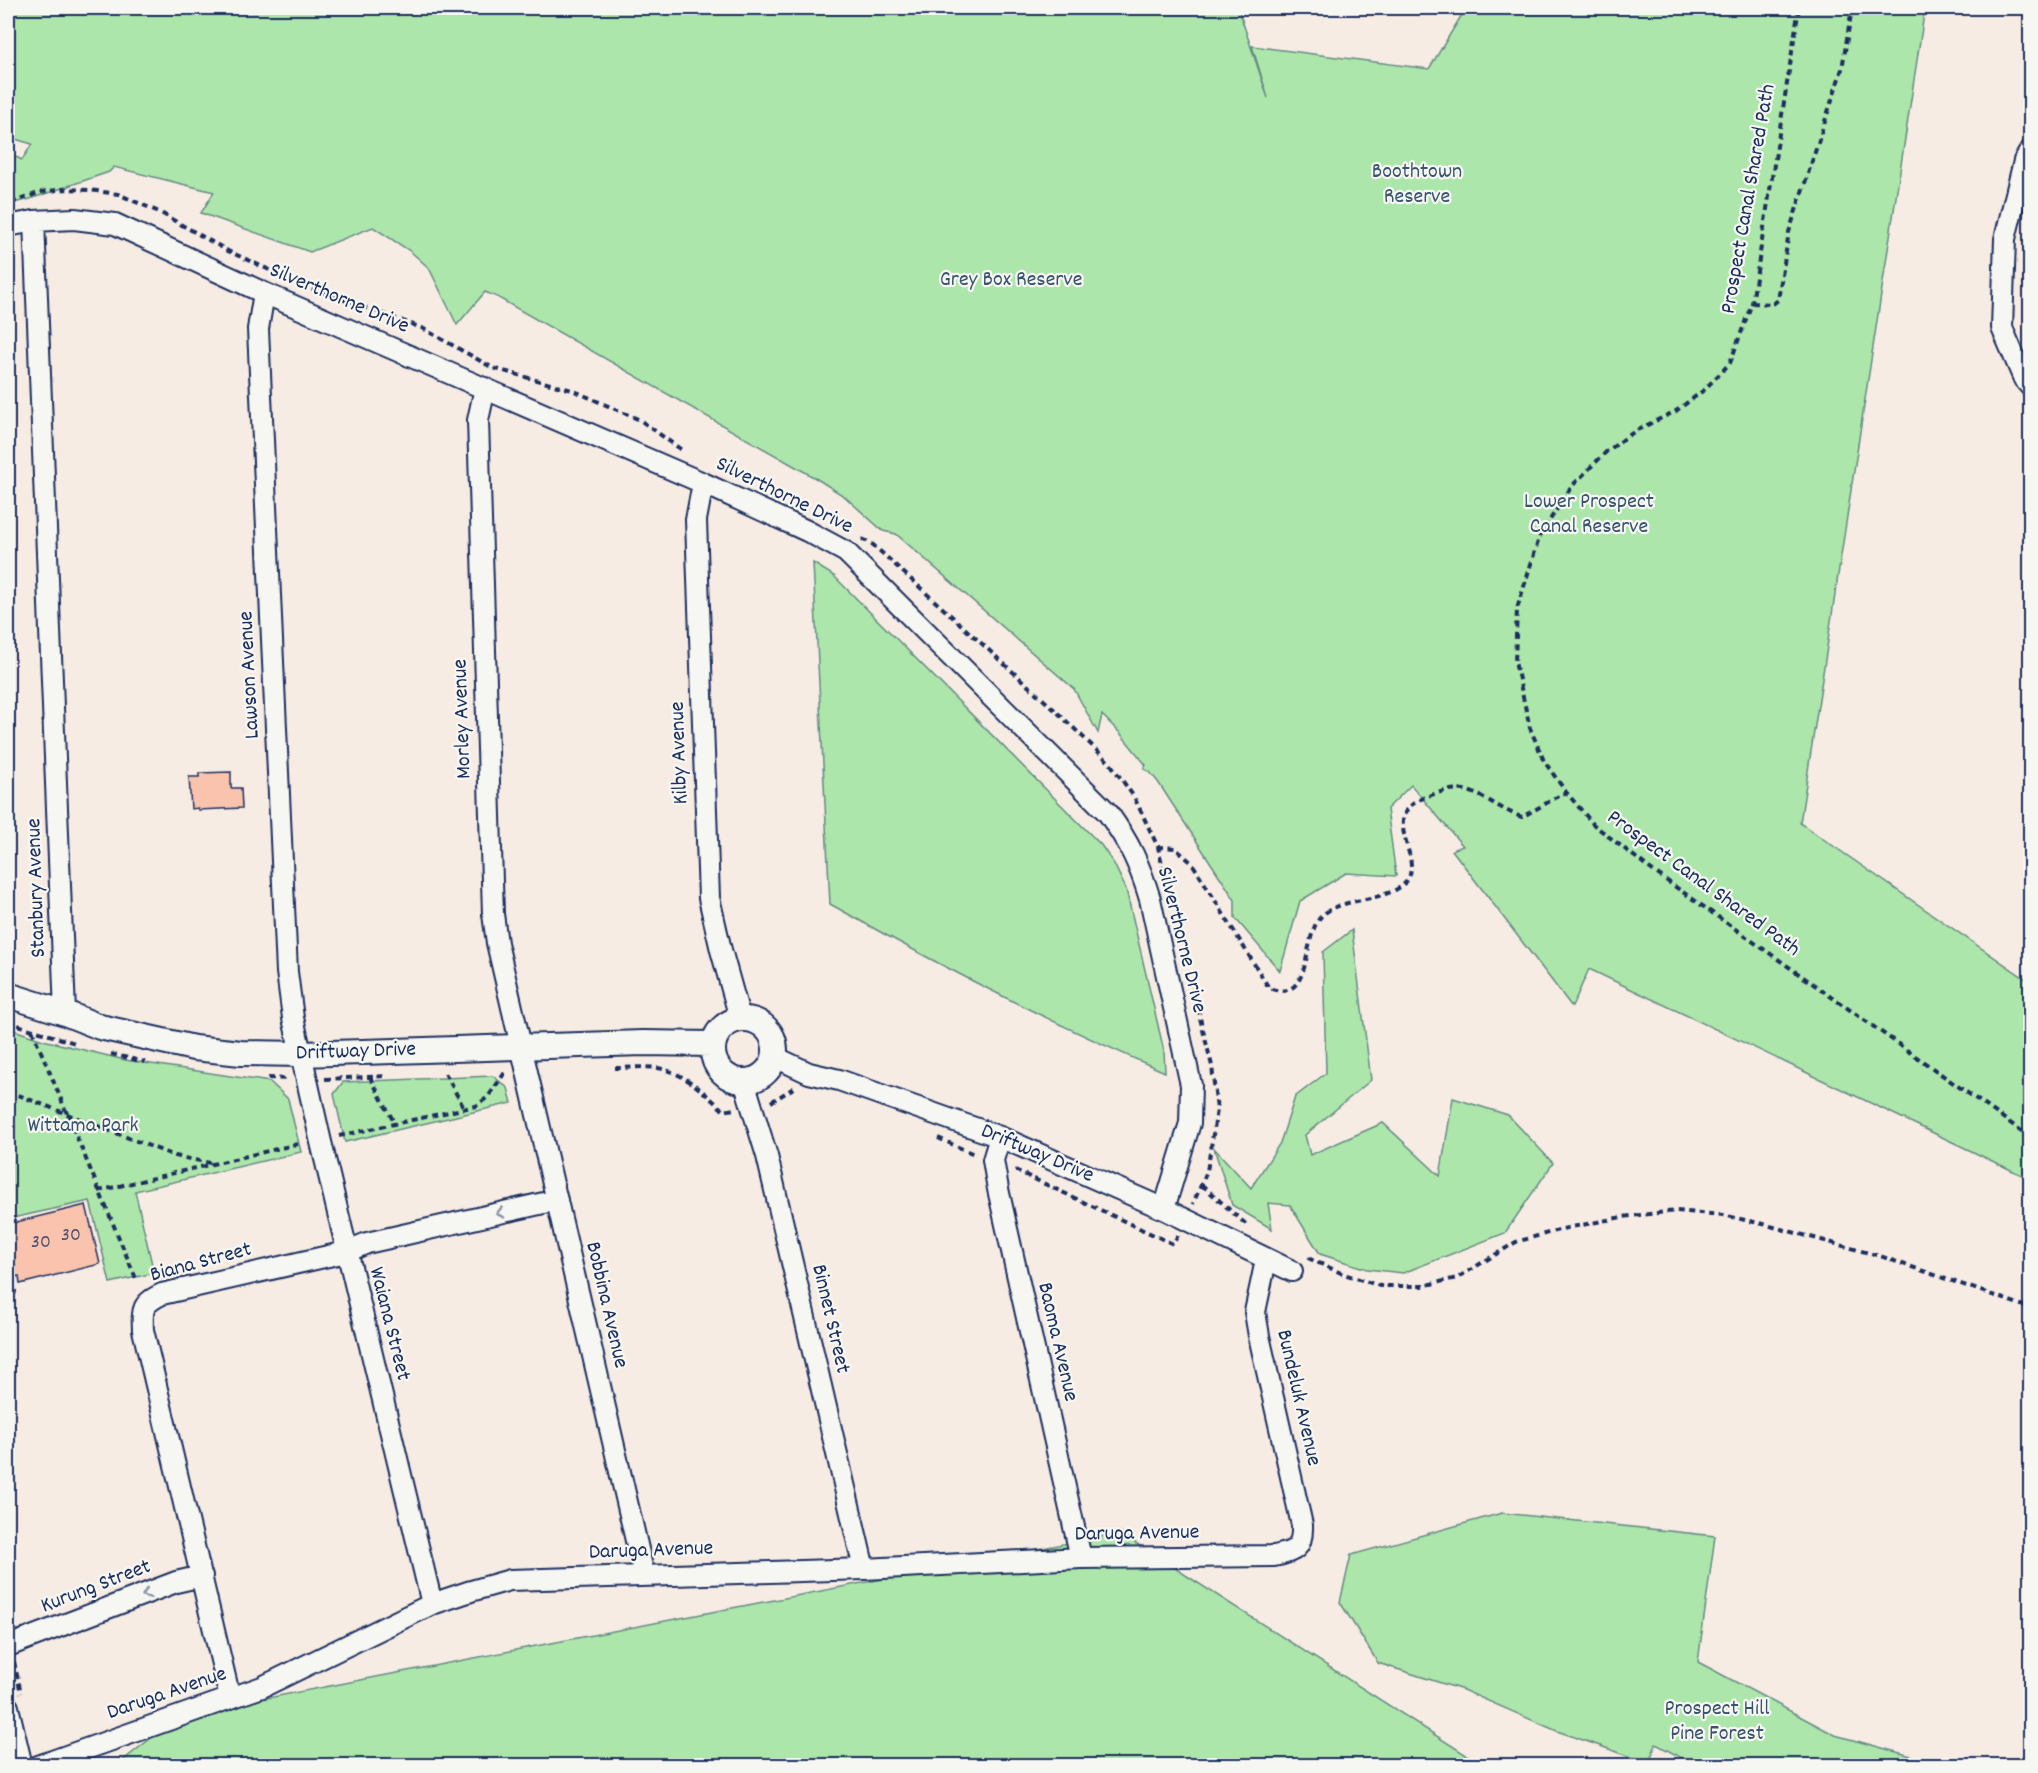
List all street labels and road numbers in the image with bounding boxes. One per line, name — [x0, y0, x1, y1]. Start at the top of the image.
street label: Prospect Canal Shared Path — [1714, 82, 1784, 316]
street label: Silverthorne Drive — [264, 256, 414, 342]
street label: Silverthorne Drive — [710, 449, 858, 543]
street label: Lawson Avenue — [231, 610, 269, 740]
street label: Morley Avenue — [445, 659, 481, 779]
street label: Kilby Avenue — [663, 701, 697, 805]
street label: Prospect Canal Shared Path — [1600, 803, 1806, 965]
street label: Stanbury Avenue — [19, 818, 55, 958]
street label: Silverthorne Drive — [1148, 864, 1214, 1016]
street label: Driftway Drive — [295, 1034, 417, 1070]
street label: Driftway Drive — [976, 1116, 1098, 1192]
street label: Biana Street — [147, 1235, 255, 1291]
street label: Bobbina Avenue — [576, 1239, 636, 1371]
street label: Binnet Street — [802, 1261, 858, 1377]
street label: Waiana Street — [360, 1264, 418, 1384]
street label: Baoma Avenue — [1028, 1279, 1086, 1405]
street label: Bundeluk Avenue — [1267, 1327, 1329, 1469]
street label: Daruga Avenue — [1074, 1517, 1200, 1551]
street label: Daruga Avenue — [588, 1533, 714, 1569]
street label: Kurung Street — [36, 1552, 156, 1622]
street label: Daruga Avenue — [103, 1659, 231, 1729]

